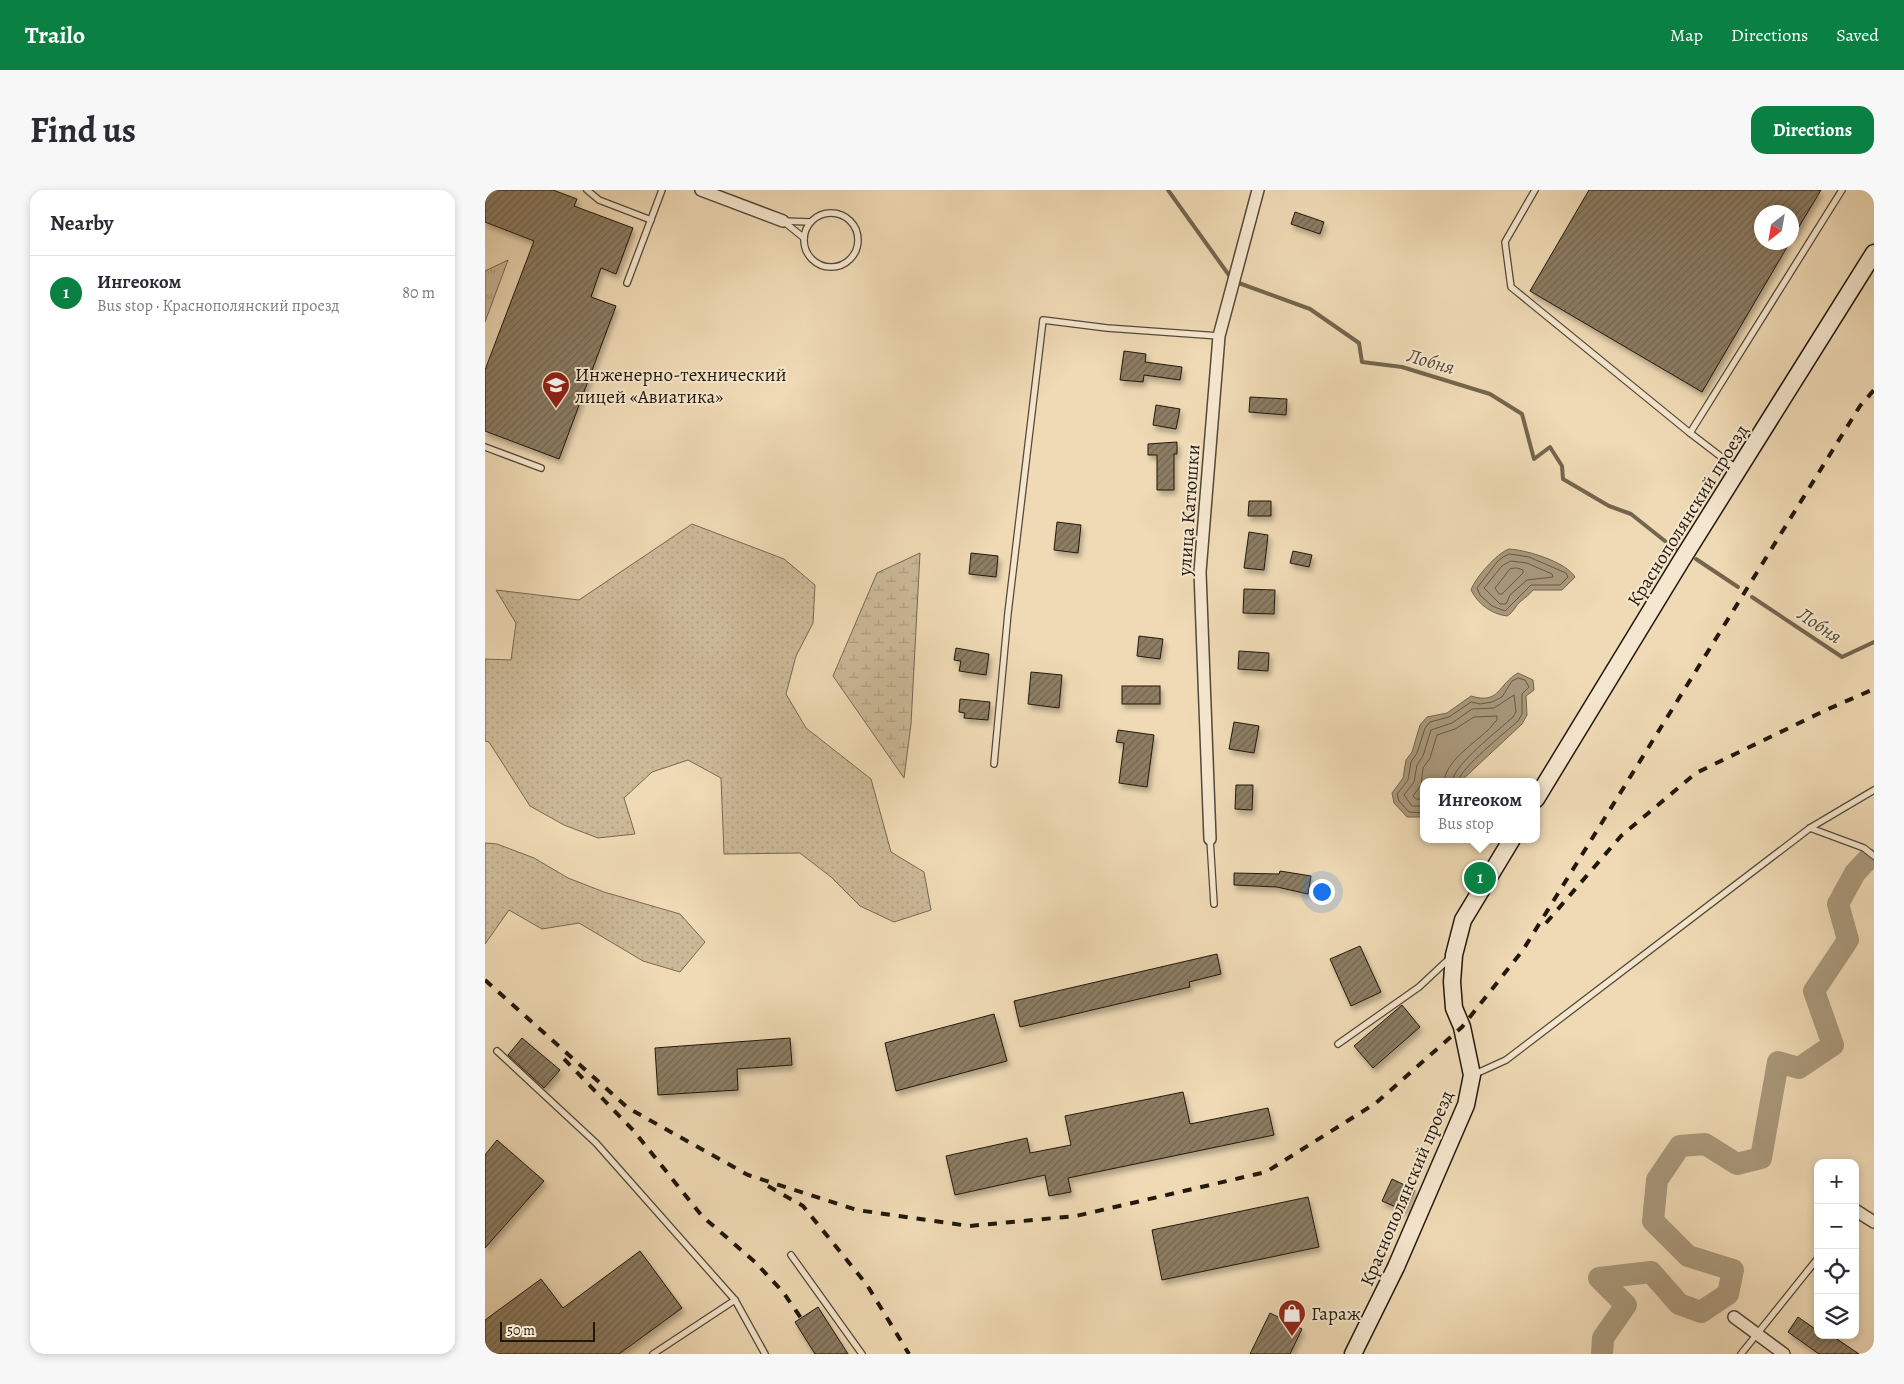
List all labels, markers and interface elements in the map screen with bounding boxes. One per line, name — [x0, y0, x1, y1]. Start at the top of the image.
text: Trailo — [25, 19, 85, 51]
text: Map — [1670, 23, 1703, 47]
text: Directions — [1731, 23, 1808, 47]
text: Saved — [1836, 23, 1879, 47]
text: Find us — [30, 106, 136, 154]
button: Directions — [1751, 106, 1874, 154]
north arrow — [1754, 205, 1799, 250]
text: Nearby — [50, 209, 113, 237]
text: Ингеоком — [97, 269, 181, 295]
text: 1 — [63, 282, 69, 304]
text: 80 m — [402, 282, 435, 304]
text: Bus stop · Краснополянский проезд — [97, 295, 339, 317]
water label: Лобня — [1403, 342, 1458, 381]
place label: Инженерно-технический лицей «Авиатика» — [575, 362, 787, 410]
school or university icon: Инженерно-технический лицей «Авиатика» — [541, 370, 571, 409]
street label: Краснополянский проезд — [1621, 420, 1755, 612]
street label: улица Катюшки — [1171, 443, 1207, 578]
water label: Лобня — [1791, 600, 1847, 650]
popup — [1420, 778, 1540, 843]
text: Ингеоком — [1438, 787, 1522, 813]
text: Bus stop — [1438, 813, 1494, 835]
pin: 1 — [1464, 859, 1496, 897]
your location — [1309, 879, 1335, 905]
street label: Краснополянский проезд — [1354, 1087, 1460, 1290]
map controls — [1814, 1159, 1859, 1339]
button: + — [1814, 1159, 1859, 1204]
button: − — [1814, 1204, 1859, 1249]
button: locate — [1814, 1249, 1859, 1294]
button: layers — [1814, 1294, 1859, 1339]
shop icon: Гараж — [1277, 1298, 1307, 1337]
place label: Гараж — [1311, 1301, 1361, 1327]
scale bar — [500, 1319, 595, 1342]
text: 50 m — [507, 1321, 535, 1340]

